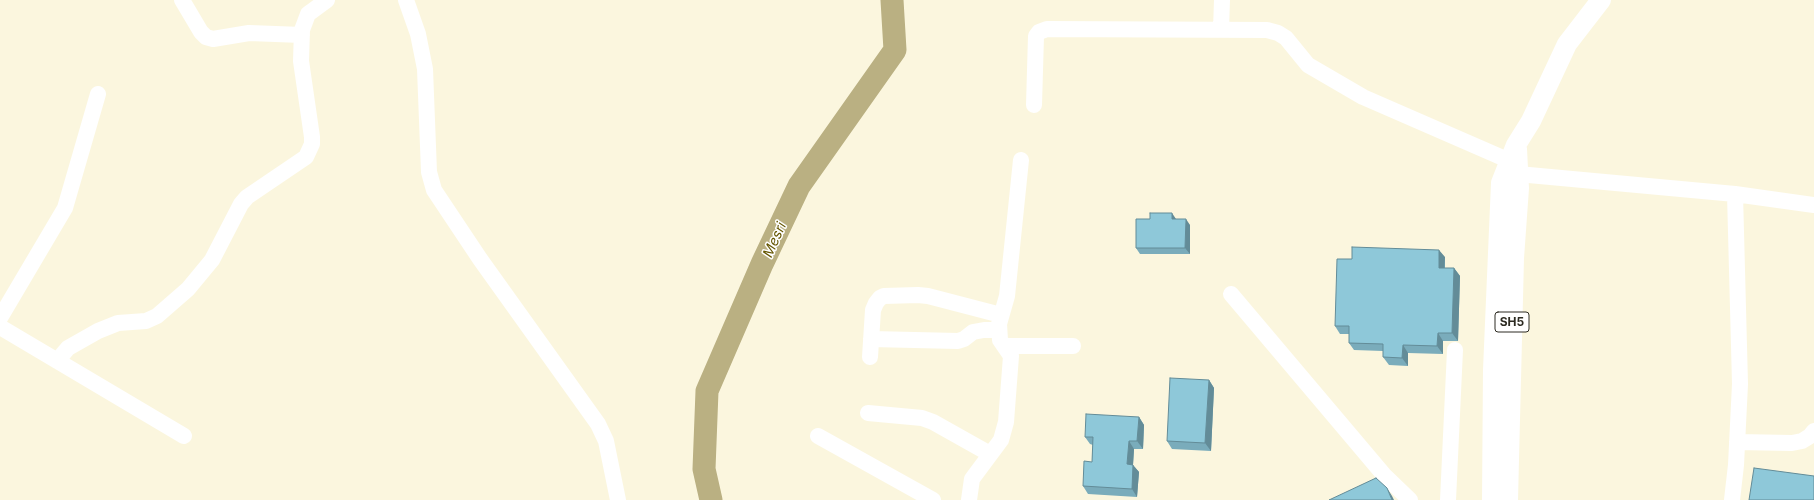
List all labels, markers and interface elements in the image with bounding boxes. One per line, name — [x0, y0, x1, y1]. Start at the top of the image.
water label: Mesri — [760, 220, 790, 260]
road number: SH5 — [1495, 312, 1529, 332]

